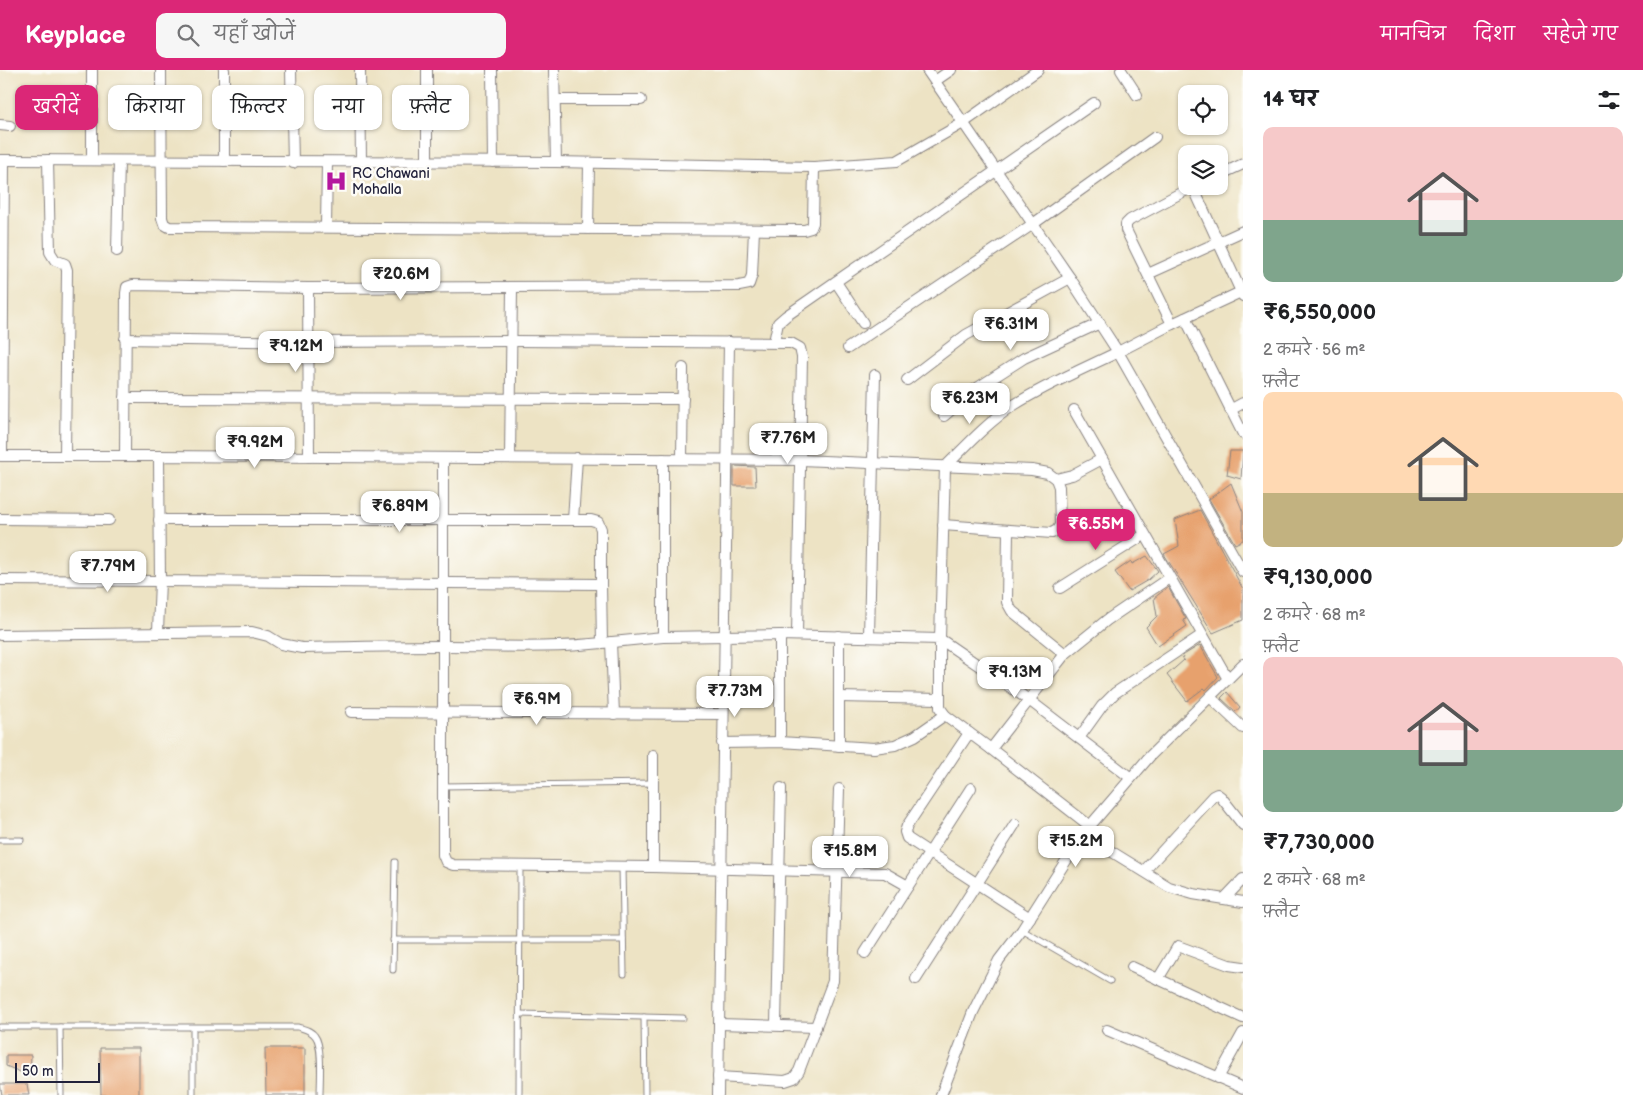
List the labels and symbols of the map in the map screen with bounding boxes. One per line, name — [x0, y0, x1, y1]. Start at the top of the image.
place label: RC Chawani Mohalla — [352, 165, 430, 198]
hospital icon: RC Chawani Mohalla — [323, 168, 349, 194]
pin: ₹20.6M — [360, 258, 442, 301]
pin: ₹6.31M — [970, 308, 1052, 351]
pin: ₹9.12M — [255, 330, 337, 373]
pin: ₹6.23M — [929, 382, 1011, 425]
pin: ₹7.76M — [747, 422, 829, 465]
pin: ₹9.92M — [214, 426, 296, 469]
pin: ₹6.89M — [359, 490, 441, 533]
pin: ₹6.55M — [1055, 508, 1137, 551]
pin: ₹7.79M — [67, 550, 149, 593]
pin: ₹9.13M — [974, 656, 1056, 699]
pin: ₹7.73M — [694, 676, 776, 718]
pin: ₹6.9M — [502, 684, 572, 726]
pin: ₹15.2M — [1035, 826, 1117, 868]
pin: ₹15.8M — [809, 836, 891, 878]
scale bar — [15, 1060, 100, 1083]

